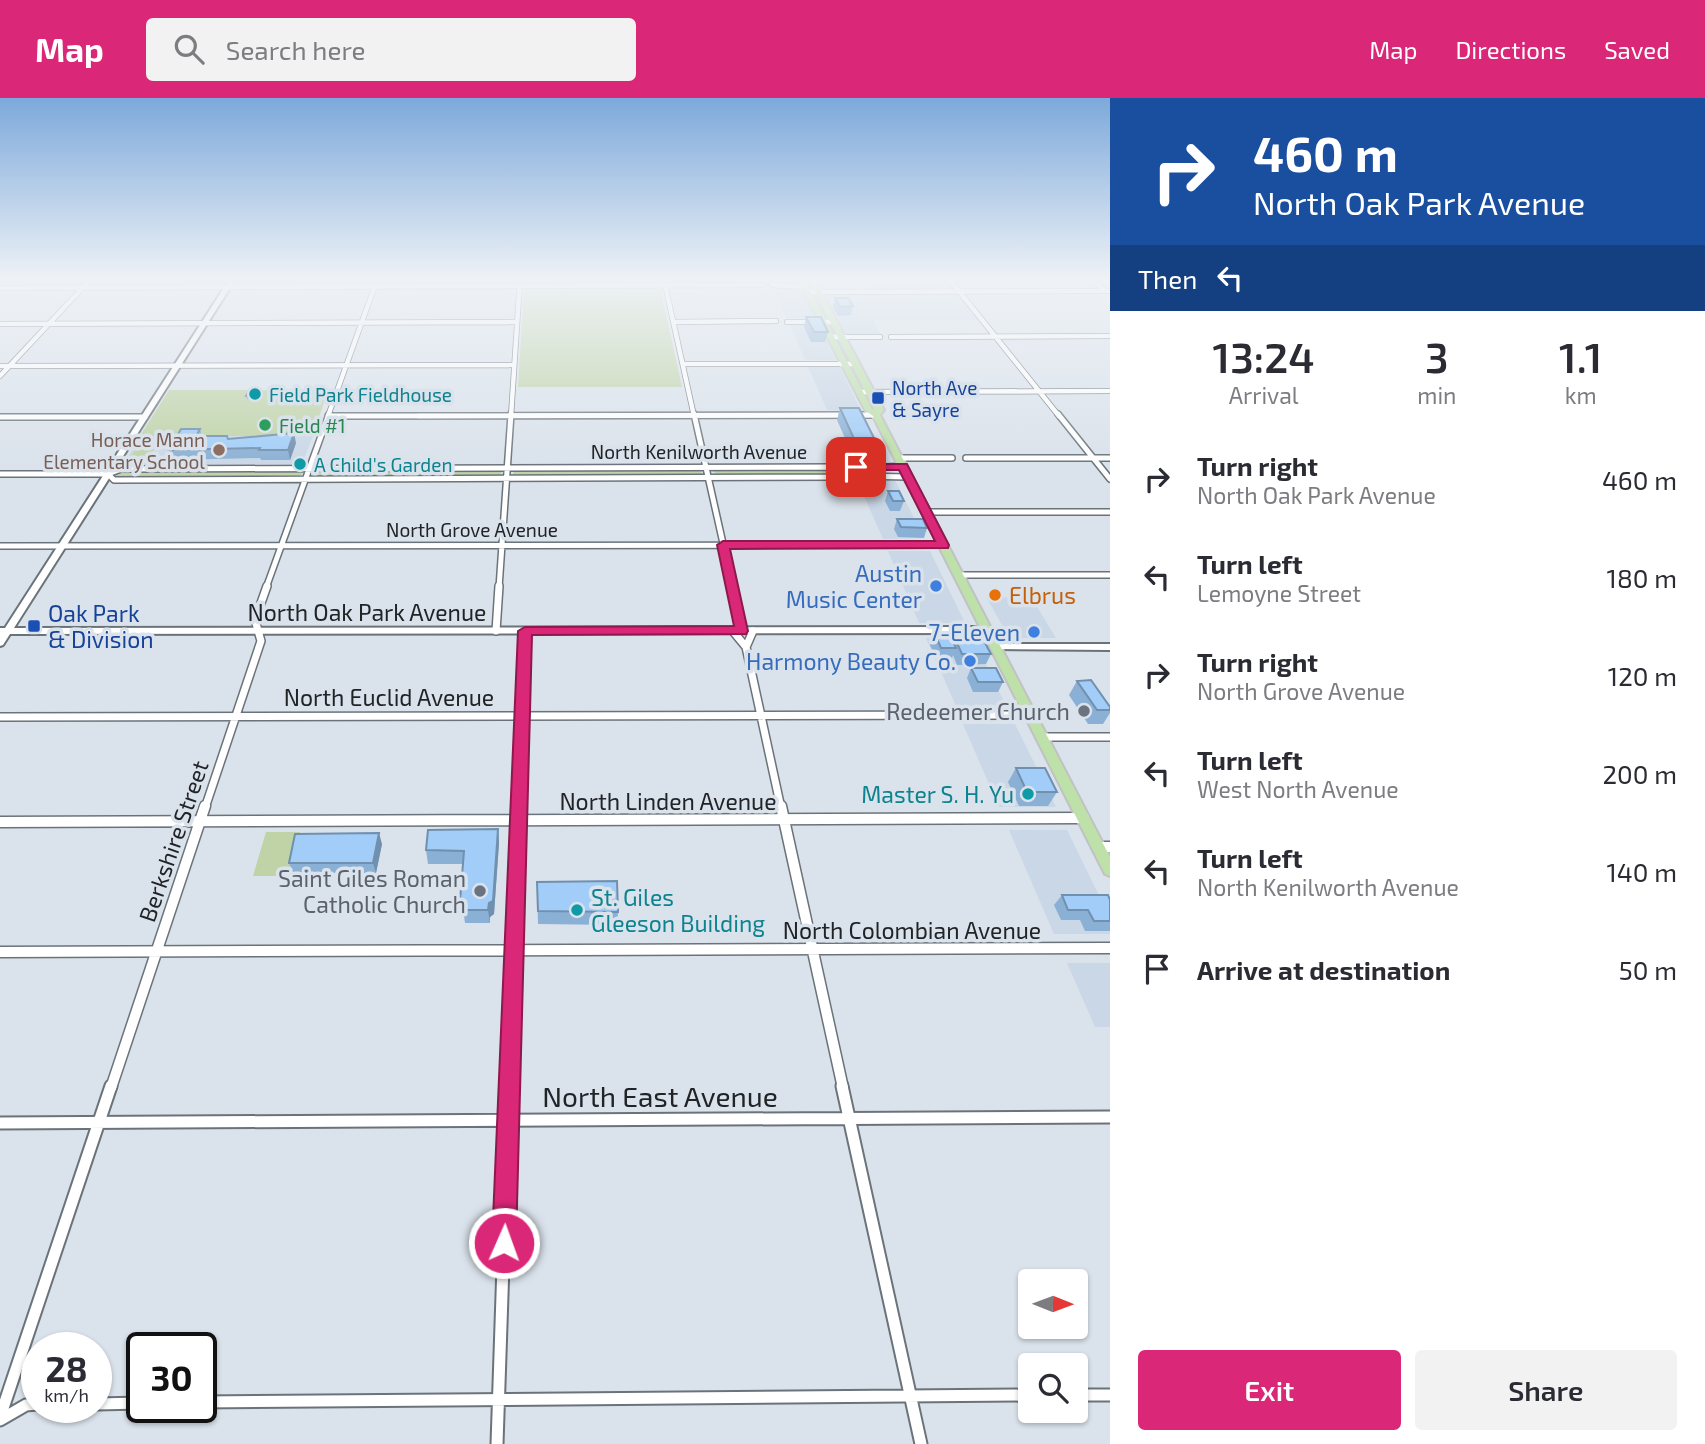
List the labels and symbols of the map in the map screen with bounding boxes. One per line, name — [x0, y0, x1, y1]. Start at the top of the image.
place label: North Ave & Sayre — [892, 376, 977, 421]
place label: Field Park Fieldhouse — [269, 383, 452, 406]
marker: Field Park Fieldhouse — [247, 386, 263, 402]
marker: North Ave & Sayre — [870, 390, 886, 406]
place label: Field #1 — [279, 414, 346, 437]
marker: Field #1 — [257, 417, 273, 433]
place label: Horace Mann Elementary School — [43, 428, 205, 473]
pin — [826, 437, 886, 497]
street label: North Kenilworth Avenue — [591, 440, 807, 463]
marker: Horace Mann Elementary School — [211, 442, 227, 458]
place label: A Child's Garden — [314, 453, 453, 476]
marker: A Child's Garden — [292, 456, 308, 472]
street label: North Grove Avenue — [386, 518, 558, 541]
place label: Austin Music Center — [786, 559, 922, 613]
marker: Austin Music Center — [928, 578, 944, 594]
place label: Elbrus — [1009, 581, 1076, 609]
marker: Elbrus — [987, 587, 1003, 603]
street label: North Oak Park Avenue — [248, 598, 486, 626]
place label: Oak Park & Division — [48, 599, 154, 653]
marker: Oak Park & Division — [26, 618, 42, 634]
place label: 7-Eleven — [929, 618, 1020, 646]
marker: 7-Eleven — [1026, 624, 1042, 640]
place label: Harmony Beauty Co. — [746, 647, 956, 675]
marker: Harmony Beauty Co. — [962, 653, 978, 669]
street label: North Euclid Avenue — [284, 683, 494, 711]
place label: Redeemer Church — [886, 697, 1070, 725]
marker: Redeemer Church — [1076, 703, 1092, 719]
street label: Berkshire Street — [132, 757, 214, 925]
place label: Master S. H. Yu — [861, 780, 1014, 808]
marker: Master S. H. Yu — [1020, 786, 1036, 802]
street label: North Linden Avenue — [559, 787, 777, 815]
place label: Saint Giles Roman Catholic Church — [278, 864, 466, 918]
marker: Saint Giles Roman Catholic Church — [472, 883, 488, 899]
place label: St. Giles Gleeson Building — [591, 883, 765, 937]
marker: St. Giles Gleeson Building — [569, 902, 585, 918]
street label: North Colombian Avenue — [783, 916, 1041, 944]
street label: North East Avenue — [542, 1079, 778, 1113]
position arrow — [467, 1206, 541, 1280]
north arrow — [1018, 1269, 1088, 1339]
speed limit sign: 30 — [126, 1332, 217, 1423]

